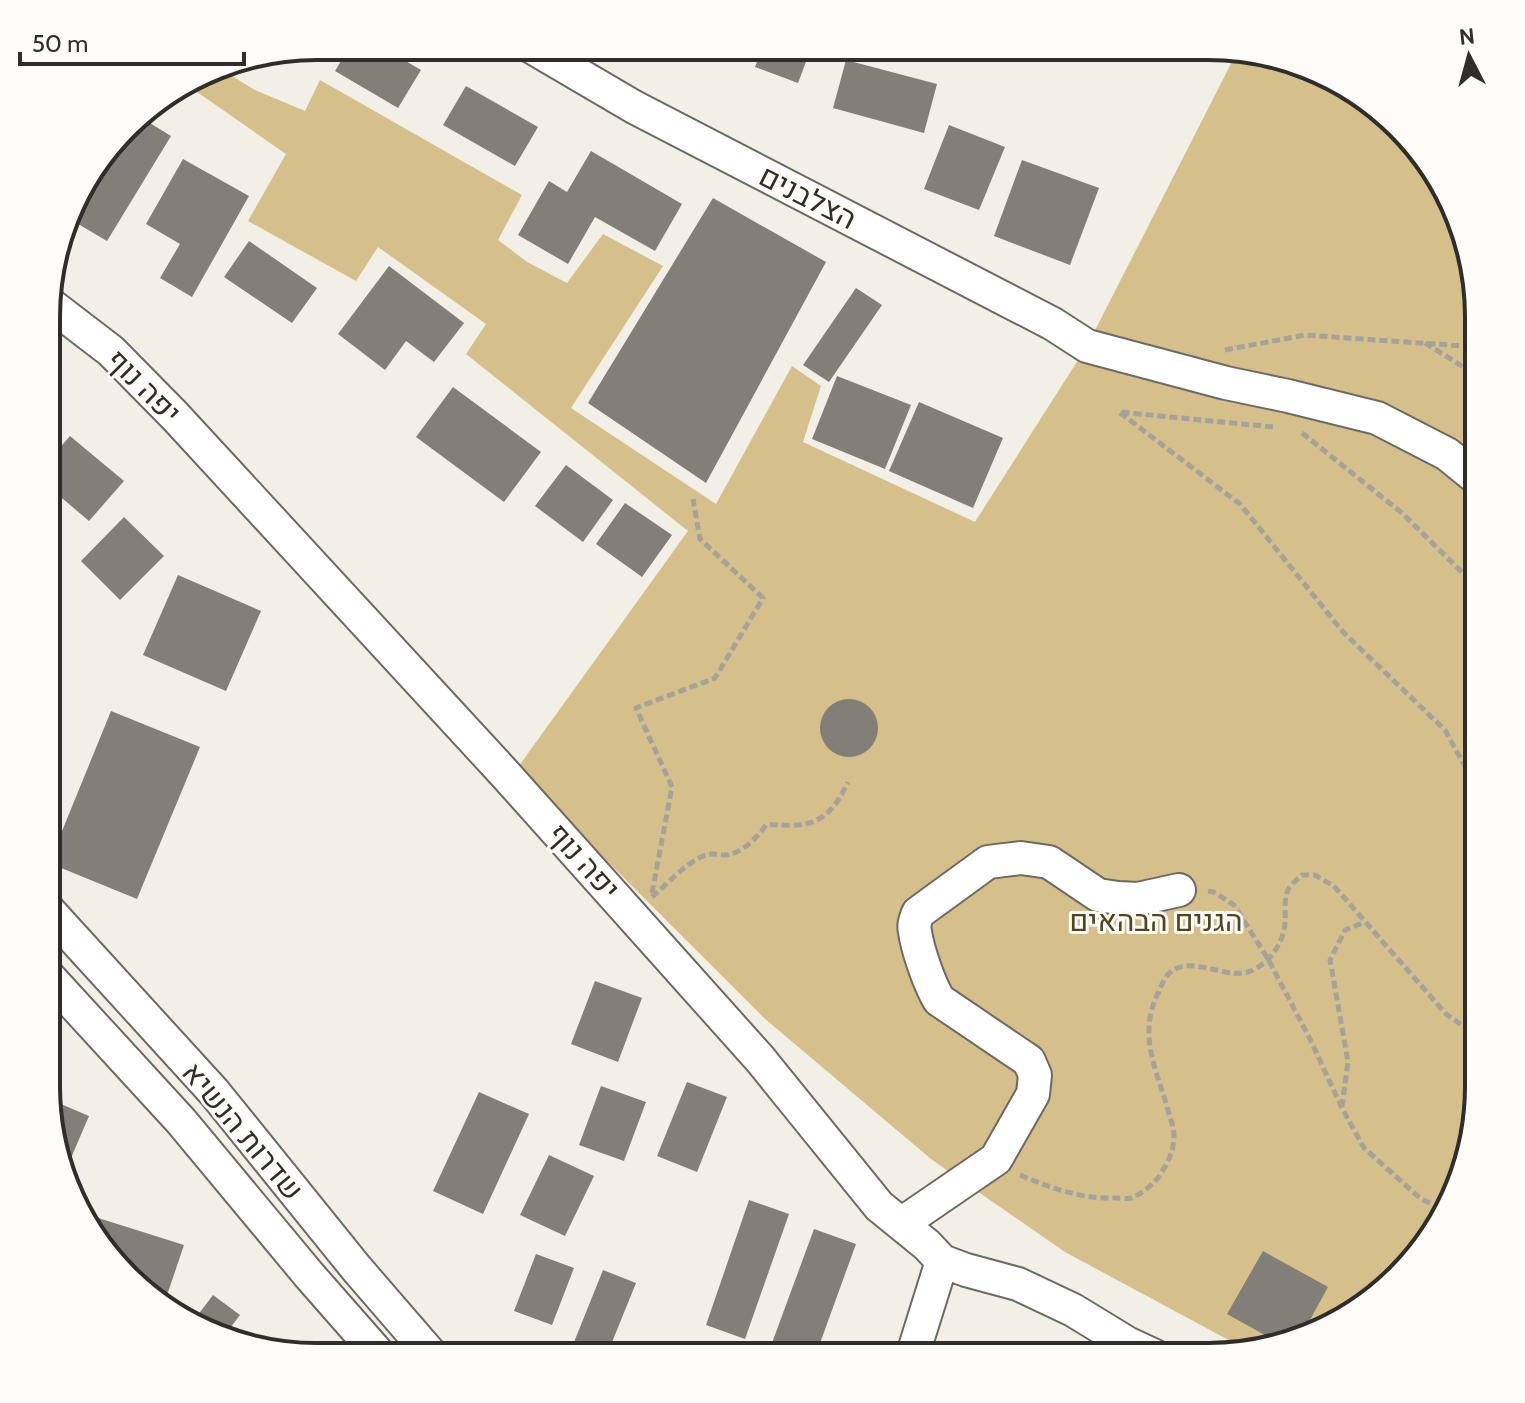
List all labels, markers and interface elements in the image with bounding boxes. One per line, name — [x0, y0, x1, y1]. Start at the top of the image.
scale bar — [20, 16, 244, 66]
north arrow — [1429, 16, 1509, 96]
text: N — [1458, 22, 1476, 51]
text: 50 m — [32, 29, 88, 58]
street label: הצלבנים — [753, 157, 863, 237]
street label: יפה נוף — [99, 341, 189, 431]
street label: יפה נוף — [540, 815, 628, 907]
park label: הגנים הבהאים — [1069, 902, 1243, 939]
street label: שדרות הנשיא — [174, 1054, 312, 1208]

